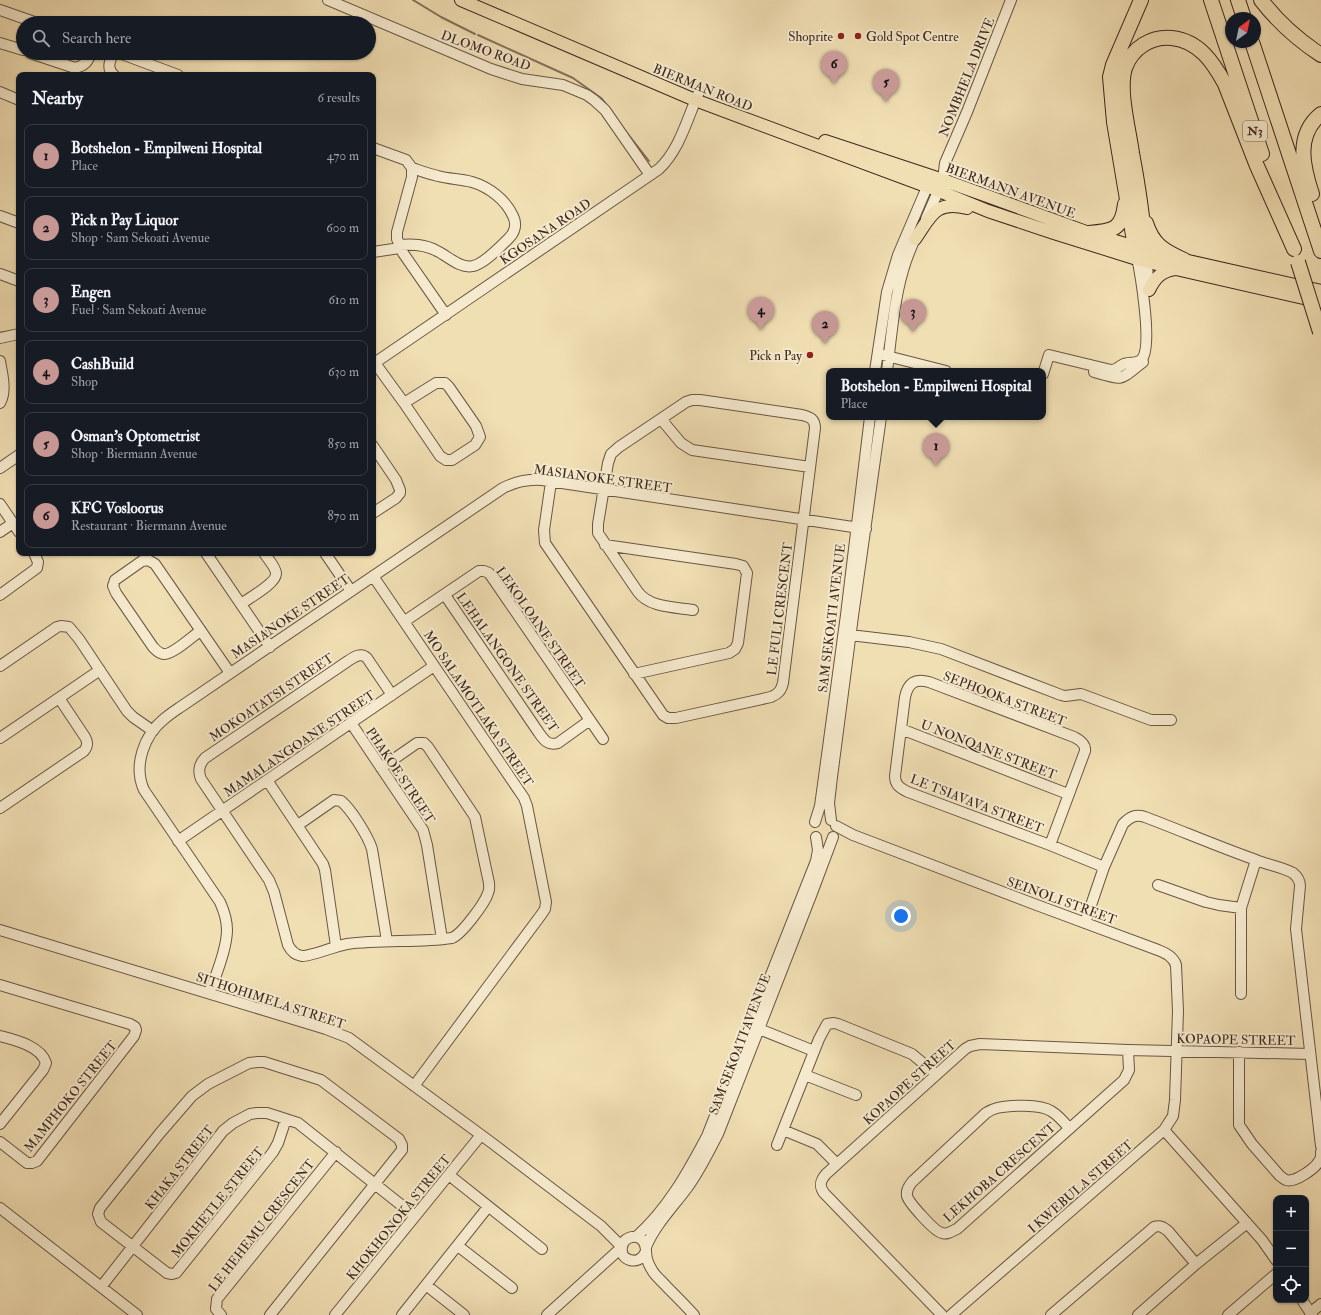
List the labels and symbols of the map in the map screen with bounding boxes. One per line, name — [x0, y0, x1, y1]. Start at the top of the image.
north arrow — [1225, 12, 1261, 48]
street label: NOMBHELA DRIVE — [936, 15, 998, 139]
street label: DLOMO ROAD — [439, 27, 533, 75]
place label: Shoprite — [788, 29, 834, 46]
place label: Gold Spot Centre — [866, 29, 959, 46]
marker: Shoprite — [836, 31, 846, 41]
marker: Gold Spot Centre — [853, 31, 863, 41]
pin: 6 — [821, 51, 847, 84]
street label: BIERMAN ROAD — [651, 61, 755, 115]
pin: 5 — [873, 69, 899, 102]
road number: N3 — [1243, 121, 1267, 141]
street label: BIERMANN AVENUE — [943, 160, 1078, 222]
street label: KGOSANA ROAD — [497, 195, 594, 268]
pin: 4 — [748, 297, 774, 330]
pin: 3 — [900, 299, 926, 332]
pin: 2 — [812, 311, 838, 344]
place label: Pick n Pay — [749, 348, 802, 365]
marker: Pick n Pay — [805, 350, 815, 360]
pin: 1 — [923, 433, 949, 466]
street label: MASIANOKE STREET — [533, 461, 673, 497]
street label: LE FULI CRESCENT — [764, 541, 796, 676]
street label: SAM SEKOATI AVENUE — [815, 543, 849, 693]
street label: LEKOLOANE STREET — [492, 564, 588, 692]
street label: MASIANOKE STREET — [228, 571, 353, 662]
street label: LEHALANGONE STREET — [453, 590, 562, 736]
street label: MO SALAMOTLAKA STREET — [420, 628, 537, 790]
street label: MOKOATATSI STREET — [206, 650, 337, 745]
street label: SEPHOOKA STREET — [941, 668, 1069, 730]
street label: MAMALANGOANE STREET — [221, 687, 379, 801]
street label: U NONQANE STREET — [918, 717, 1059, 783]
street label: PHAKOE STREET — [362, 725, 438, 827]
street label: LE TSIAVAVA STREET — [908, 771, 1046, 837]
street label: SEINOLI STREET — [1005, 874, 1119, 928]
your location — [891, 906, 911, 926]
street label: SITHOHIMELA STREET — [194, 969, 348, 1033]
street label: SAM SEKOATI AVENUE — [706, 972, 774, 1117]
street label: KOPAOPE STREET — [1176, 1031, 1296, 1049]
street label: MAMPHOKO STREET — [21, 1037, 121, 1156]
street label: KOPAOPE STREET — [860, 1037, 960, 1129]
street label: LEKHOBA CRESCENT — [940, 1119, 1060, 1226]
street label: KHAKA STREET — [142, 1122, 218, 1213]
street label: I KWEBULA STREET — [1025, 1137, 1137, 1237]
street label: MOKHETLE STREET — [168, 1144, 268, 1261]
street label: KHOKHONOKA STREET — [343, 1151, 455, 1284]
street label: LE HEHEMU CRESCENT — [205, 1156, 319, 1295]

